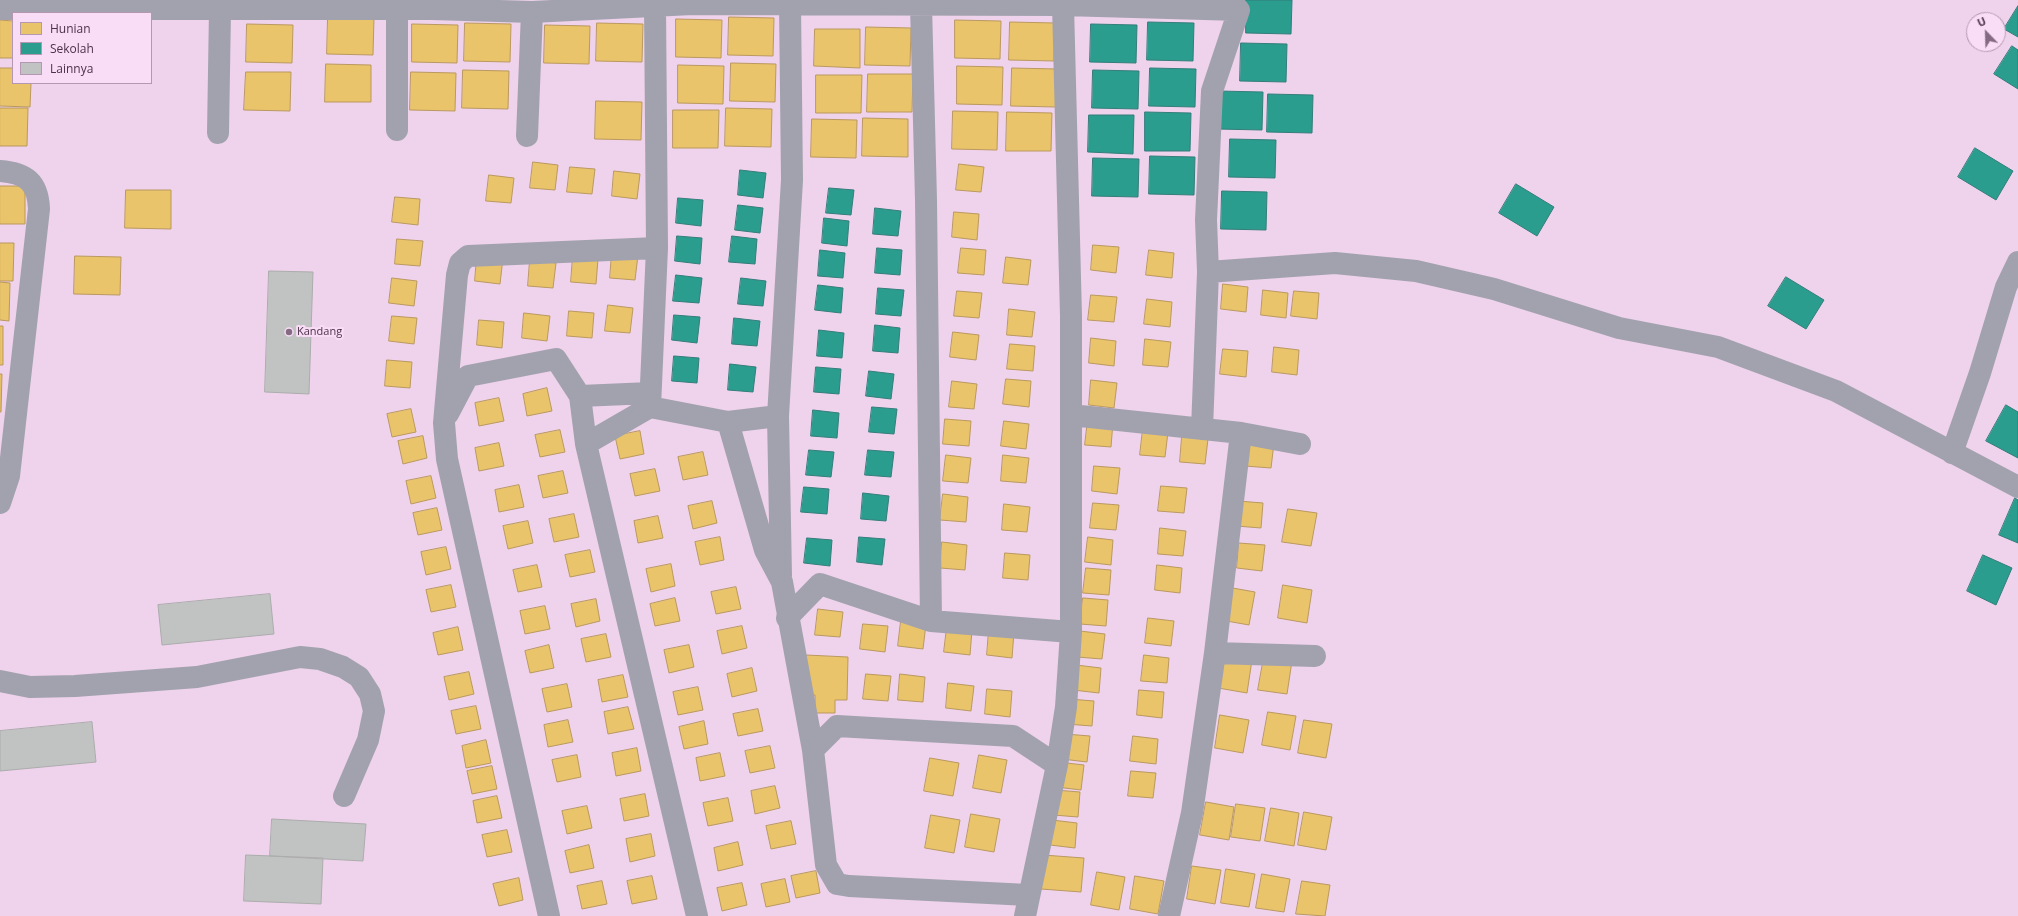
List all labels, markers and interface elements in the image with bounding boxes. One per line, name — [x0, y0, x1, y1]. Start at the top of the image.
legend — [12, 12, 152, 84]
north arrow — [1966, 12, 2006, 52]
text: U — [1975, 13, 1988, 30]
text: Hunian — [50, 20, 91, 37]
text: Sekolah — [50, 40, 94, 57]
text: Lainnya — [50, 60, 93, 77]
place label: Kandang — [297, 325, 342, 339]
marker: Kandang — [284, 327, 294, 337]

